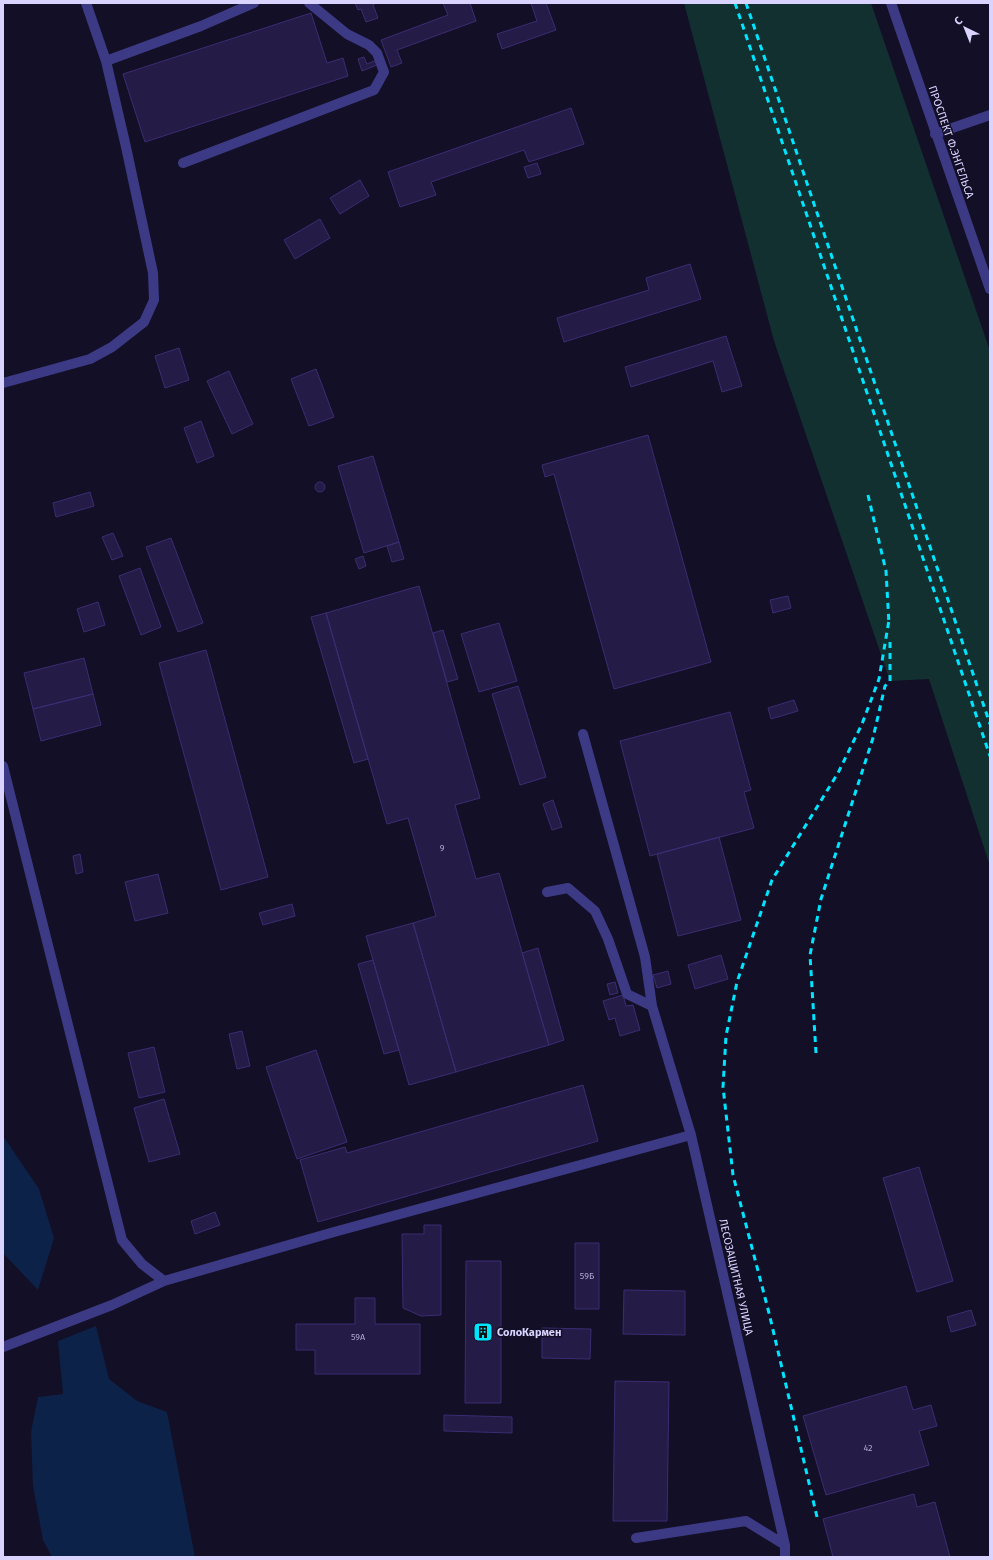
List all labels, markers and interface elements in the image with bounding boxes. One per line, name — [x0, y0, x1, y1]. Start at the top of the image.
north arrow — [945, 8, 985, 48]
text: С — [952, 14, 966, 28]
street label: ПРОСПЕКТ Ф.ЭНГЕЛЬСА — [926, 84, 977, 201]
house number: 9 — [440, 843, 445, 853]
street label: ЛЕСОЗАЩИТНАЯ УЛИЦА — [716, 1218, 756, 1337]
house number: 59Б — [580, 1271, 594, 1281]
building icon: СолоКармен — [472, 1321, 494, 1343]
place label: СолоКармен — [497, 1326, 561, 1339]
house number: 59А — [351, 1332, 366, 1342]
house number: 42 — [863, 1443, 873, 1453]

